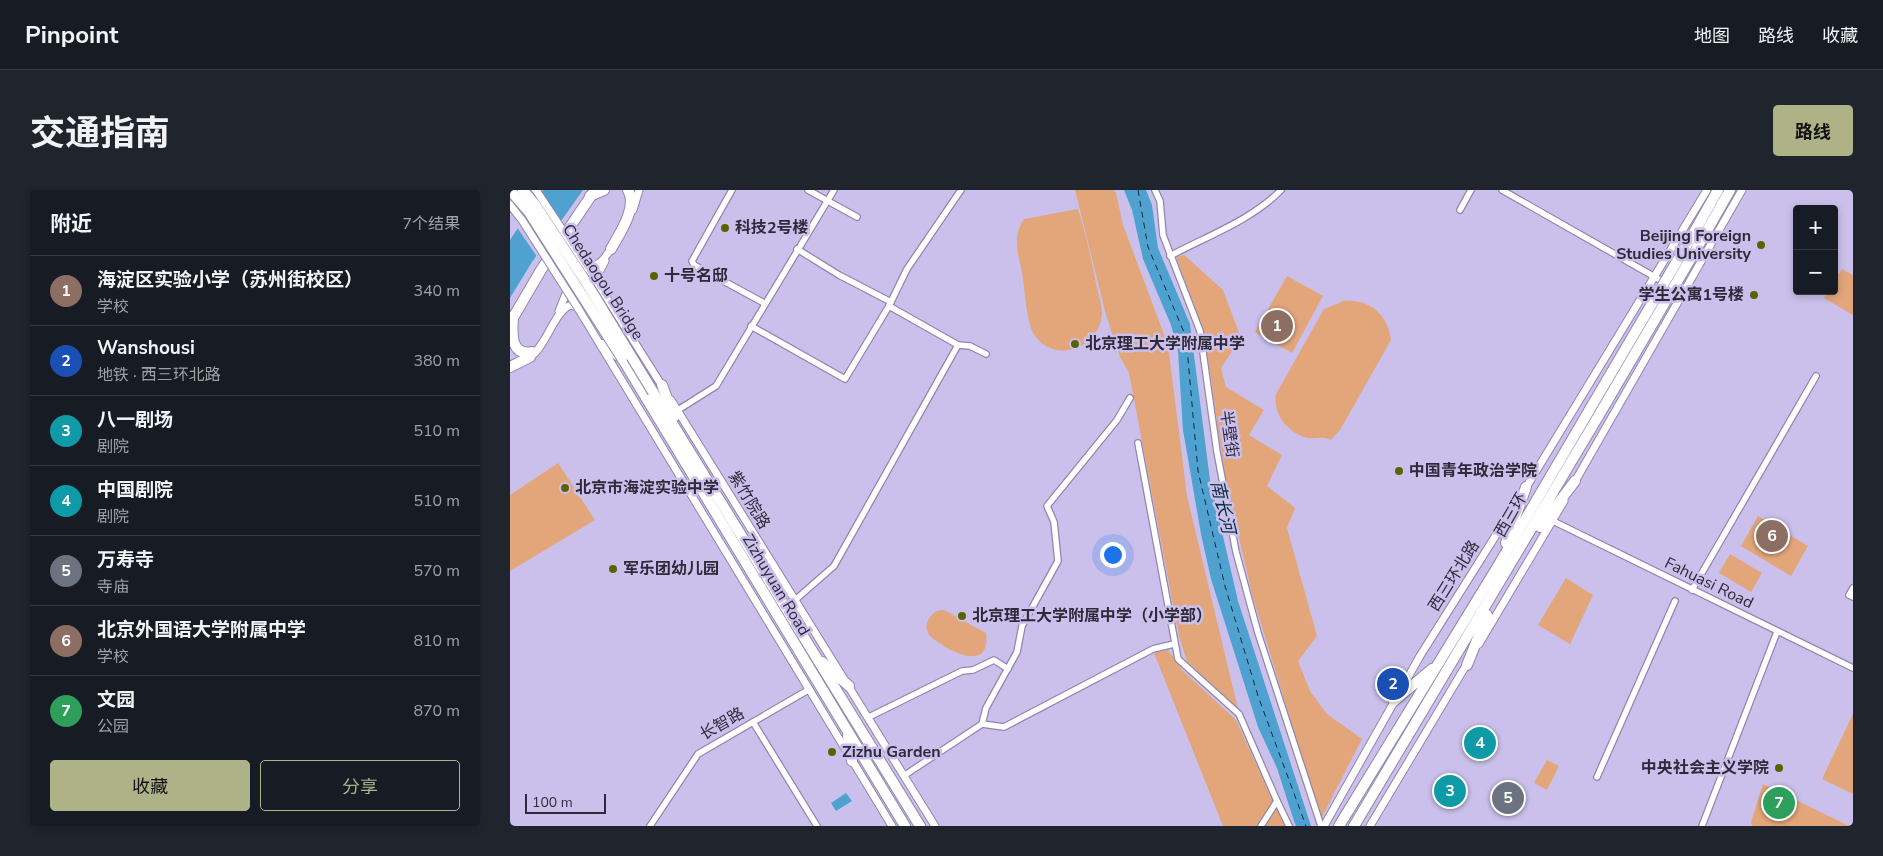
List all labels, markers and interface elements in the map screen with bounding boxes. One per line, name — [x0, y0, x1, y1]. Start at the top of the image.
text: Pinpoint — [25, 19, 118, 51]
text: 地图 — [1694, 24, 1730, 48]
text: 路线 — [1758, 24, 1794, 48]
text: 收藏 — [1822, 24, 1858, 48]
button: 路线 — [1773, 105, 1853, 156]
text: 交通指南 — [30, 110, 170, 157]
map controls — [1793, 205, 1838, 295]
button: + — [1793, 205, 1838, 250]
text: 附近 — [50, 210, 92, 238]
text: 7个结果 — [402, 213, 460, 235]
place label: 科技2号楼 — [735, 217, 809, 239]
street label: Chedaogou Bridge — [557, 220, 649, 344]
marker: 科技2号楼 — [719, 222, 731, 234]
place label: Beijing Foreign Studies University — [1616, 225, 1752, 265]
marker: Beijing Foreign Studies University — [1755, 239, 1767, 251]
button: − — [1793, 250, 1838, 295]
place label: 十号名邸 — [664, 265, 728, 287]
text: 海淀区实验小学（苏州街校区） — [97, 267, 363, 293]
marker: 十号名邸 — [648, 270, 660, 282]
text: 1 — [61, 280, 71, 302]
text: 340 m — [413, 280, 460, 302]
place label: 学生公寓1号楼 — [1638, 284, 1744, 306]
marker: 学生公寓1号楼 — [1748, 289, 1760, 301]
text: 学校 — [97, 296, 129, 318]
pin: 1 — [1261, 307, 1293, 345]
place label: 北京理工大学附属中学 — [1085, 333, 1245, 355]
text: Wanshousi — [97, 335, 195, 361]
marker: 北京理工大学附属中学 — [1069, 338, 1081, 350]
text: 2 — [61, 350, 71, 372]
text: 380 m — [413, 350, 460, 372]
text: 地铁 · 西三环北路 — [97, 364, 221, 386]
text: 八一剧场 — [97, 407, 173, 433]
street label: 半壁街 — [1215, 409, 1243, 459]
text: 3 — [61, 420, 71, 442]
text: 510 m — [413, 420, 460, 442]
text: 剧院 — [97, 436, 129, 458]
place label: 中国青年政治学院 — [1409, 460, 1537, 482]
marker: 中国青年政治学院 — [1393, 465, 1405, 477]
street label: 紫竹院路 — [723, 467, 775, 533]
text: 中国剧院 — [97, 477, 173, 503]
place label: 北京市海淀实验中学 — [575, 477, 719, 499]
water label: 南长河 — [1205, 478, 1241, 539]
marker: 北京市海淀实验中学 — [559, 482, 571, 494]
street label: 西三环 — [1489, 489, 1533, 541]
text: 4 — [61, 490, 71, 512]
text: 510 m — [413, 490, 460, 512]
text: 剧院 — [97, 506, 129, 528]
pin: 6 — [1756, 517, 1788, 555]
street label: Zizhuyuan Road — [737, 530, 815, 640]
street label: 西三环北路 — [1423, 536, 1485, 616]
your location — [1100, 542, 1126, 568]
text: 万寿寺 — [97, 547, 154, 573]
street label: Fahuasi Road — [1661, 552, 1757, 614]
place label: 军乐团幼儿园 — [623, 558, 719, 580]
text: 5 — [61, 560, 71, 582]
text: 570 m — [413, 560, 460, 582]
marker: 军乐团幼儿园 — [607, 563, 619, 575]
text: 寺庙 — [97, 576, 129, 598]
place label: 北京理工大学附属中学（小学部） — [972, 605, 1212, 627]
marker: 北京理工大学附属中学（小学部） — [956, 610, 968, 622]
text: 北京外国语大学附属中学 — [97, 617, 306, 643]
text: 6 — [61, 630, 71, 652]
text: 810 m — [413, 630, 460, 652]
text: 学校 — [97, 646, 129, 668]
pin: 2 — [1377, 665, 1409, 703]
text: 文园 — [97, 687, 135, 713]
text: 7 — [61, 700, 71, 722]
text: 870 m — [413, 700, 460, 722]
street label: 长智路 — [696, 702, 748, 746]
text: 公园 — [97, 716, 129, 738]
pin: 4 — [1464, 724, 1496, 762]
place label: Zizhu Garden — [842, 741, 941, 763]
marker: Zizhu Garden — [826, 746, 838, 758]
place label: 中央社会主义学院 — [1641, 757, 1769, 779]
button: 收藏 — [50, 760, 250, 811]
button: 分享 — [260, 760, 460, 811]
marker: 中央社会主义学院 — [1773, 762, 1785, 774]
pin: 3 — [1434, 772, 1466, 810]
pin: 5 — [1492, 779, 1524, 817]
pin: 7 — [1763, 784, 1795, 822]
scale bar — [525, 791, 606, 814]
text: 100 m — [532, 793, 573, 812]

